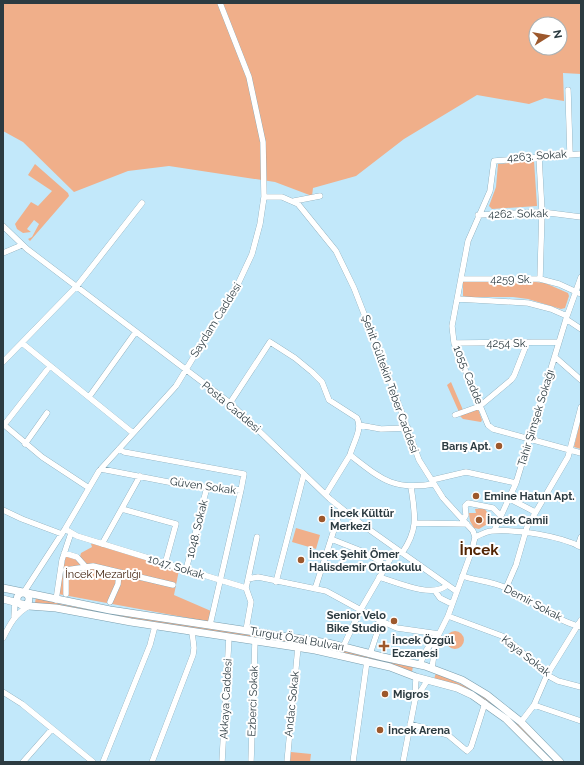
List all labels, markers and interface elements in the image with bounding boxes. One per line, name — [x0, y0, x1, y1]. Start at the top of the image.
north arrow — [528, 16, 568, 56]
text: N — [550, 29, 565, 40]
street label: 4263. Sokak — [507, 147, 568, 165]
street label: 4262. Sokak — [488, 207, 548, 221]
street label: 4259 Sk. — [490, 273, 532, 286]
street label: Saydam Caddesi — [188, 280, 244, 360]
street label: Şehit Gültekin Teber Caddesi — [359, 313, 421, 455]
street label: 4254 Sk. — [486, 337, 528, 350]
street label: 1055. Cadde — [450, 344, 486, 407]
street label: Tahir Şimşek Sokağı — [515, 368, 557, 468]
street label: Posta Caddesi — [199, 379, 263, 435]
place label: Barış Apt. — [441, 440, 491, 453]
marker: Barış Apt. — [494, 441, 504, 451]
street label: Güven Sokak — [169, 475, 237, 497]
place label: Emine Hatun Apt. — [484, 490, 575, 503]
marker: Emine Hatun Apt. — [471, 491, 481, 501]
street label: 1048. Sokak — [183, 498, 211, 560]
place label: İncek Kültür Merkezi — [330, 506, 395, 533]
place label: İncek Camii — [487, 513, 548, 527]
marker: İncek Kültür Merkezi — [317, 514, 327, 524]
marker: İncek Camii — [474, 515, 484, 525]
district label: İncek — [459, 541, 499, 559]
place label: İncek Şehit Ömer Halisdemir Ortaokulu — [309, 547, 422, 574]
street label: 1047. Sokak — [146, 552, 206, 582]
marker: İncek Şehit Ömer Halisdemir Ortaokulu — [296, 555, 306, 565]
park label: İncek Mezarlığı — [65, 568, 141, 581]
street label: Demir Sokak — [502, 582, 564, 624]
place label: Senior Velo Bike Studio — [326, 609, 386, 635]
marker: Senior Velo Bike Studio — [389, 616, 399, 626]
street label: Turgut Özal Bulvarı — [249, 624, 345, 654]
place label: İncek Özgül Eczanesi — [392, 633, 455, 660]
street label: Kaya Sokak — [499, 633, 553, 679]
marker: İncek Özgül Eczanesi — [379, 641, 389, 651]
street label: Akkaya Caddesi — [217, 658, 235, 740]
street label: Ezberci Sokak — [245, 665, 261, 737]
street label: Andac Sokak — [282, 670, 302, 738]
place label: Migros — [393, 688, 429, 701]
marker: Migros — [380, 689, 390, 699]
place label: İncek Arena — [388, 723, 450, 737]
marker: İncek Arena — [375, 725, 385, 735]

